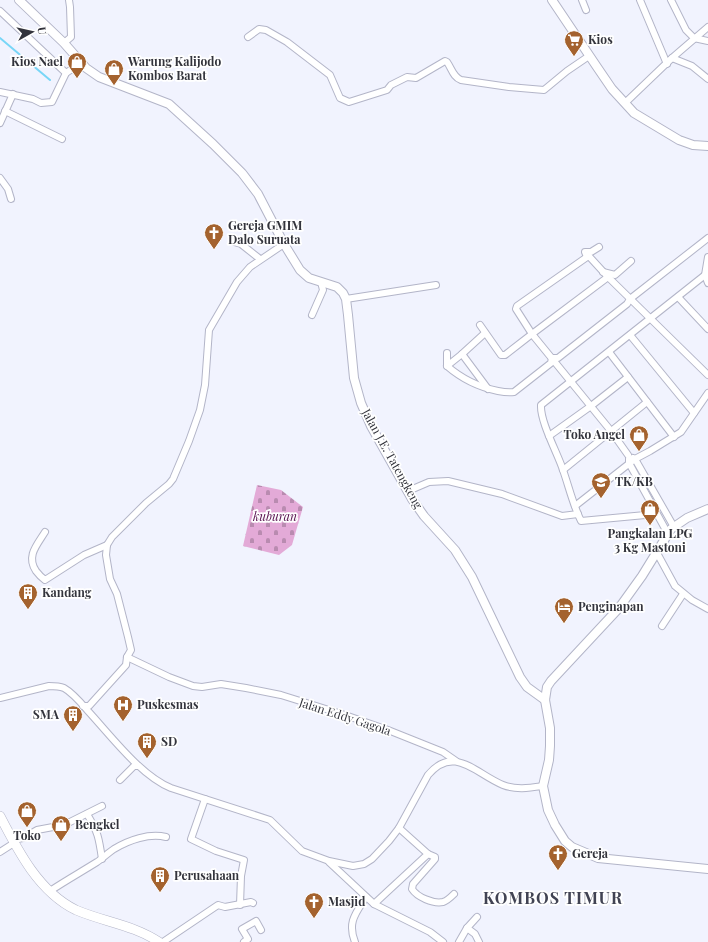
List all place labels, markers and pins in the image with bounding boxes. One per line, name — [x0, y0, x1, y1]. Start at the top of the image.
supermarket icon: Kios — [563, 29, 585, 57]
place label: Kios — [588, 31, 613, 47]
shop icon: Kios Nael — [66, 51, 88, 79]
place label: Kios Nael — [11, 53, 63, 69]
place label: Warung Kalijodo Kombos Barat — [127, 53, 221, 83]
shop icon: Warung Kalijodo Kombos Barat — [103, 58, 125, 86]
place label: Gereja GMIM Dalo Suruata — [228, 217, 302, 247]
church icon: Gereja GMIM Dalo Suruata — [203, 222, 225, 250]
shop icon: Toko Angel — [628, 424, 650, 452]
place label: Toko Angel — [563, 426, 625, 442]
school or university icon: TK/KB — [590, 471, 612, 499]
place label: TK/KB — [615, 473, 653, 489]
shop icon: Pangkalan LPG 3 Kg Mastoni — [639, 498, 661, 526]
place label: Pangkalan LPG 3 Kg Mastoni — [608, 525, 693, 555]
building icon: Kandang — [17, 582, 39, 610]
place label: Kandang — [42, 584, 92, 600]
hotel icon: Penginapan — [553, 596, 575, 624]
place label: Penginapan — [578, 598, 644, 614]
hospital icon: Puskesmas — [112, 694, 134, 722]
place label: Puskesmas — [137, 696, 199, 712]
building icon: SMA — [62, 704, 84, 732]
place label: SMA — [33, 706, 60, 722]
building icon: SD — [136, 731, 158, 759]
place label: SD — [161, 733, 177, 749]
shop icon: Toko — [16, 800, 38, 828]
shop icon: Bengkel — [50, 814, 72, 842]
place label: Bengkel — [75, 816, 120, 832]
place label: Toko — [13, 827, 41, 843]
church icon: Gereja — [547, 843, 569, 871]
place label: Gereja — [572, 845, 609, 861]
building icon: Perusahaan — [149, 865, 171, 893]
place label: Perusahaan — [174, 867, 240, 883]
church icon: Masjid — [303, 891, 325, 919]
place label: Masjid — [328, 893, 365, 909]

